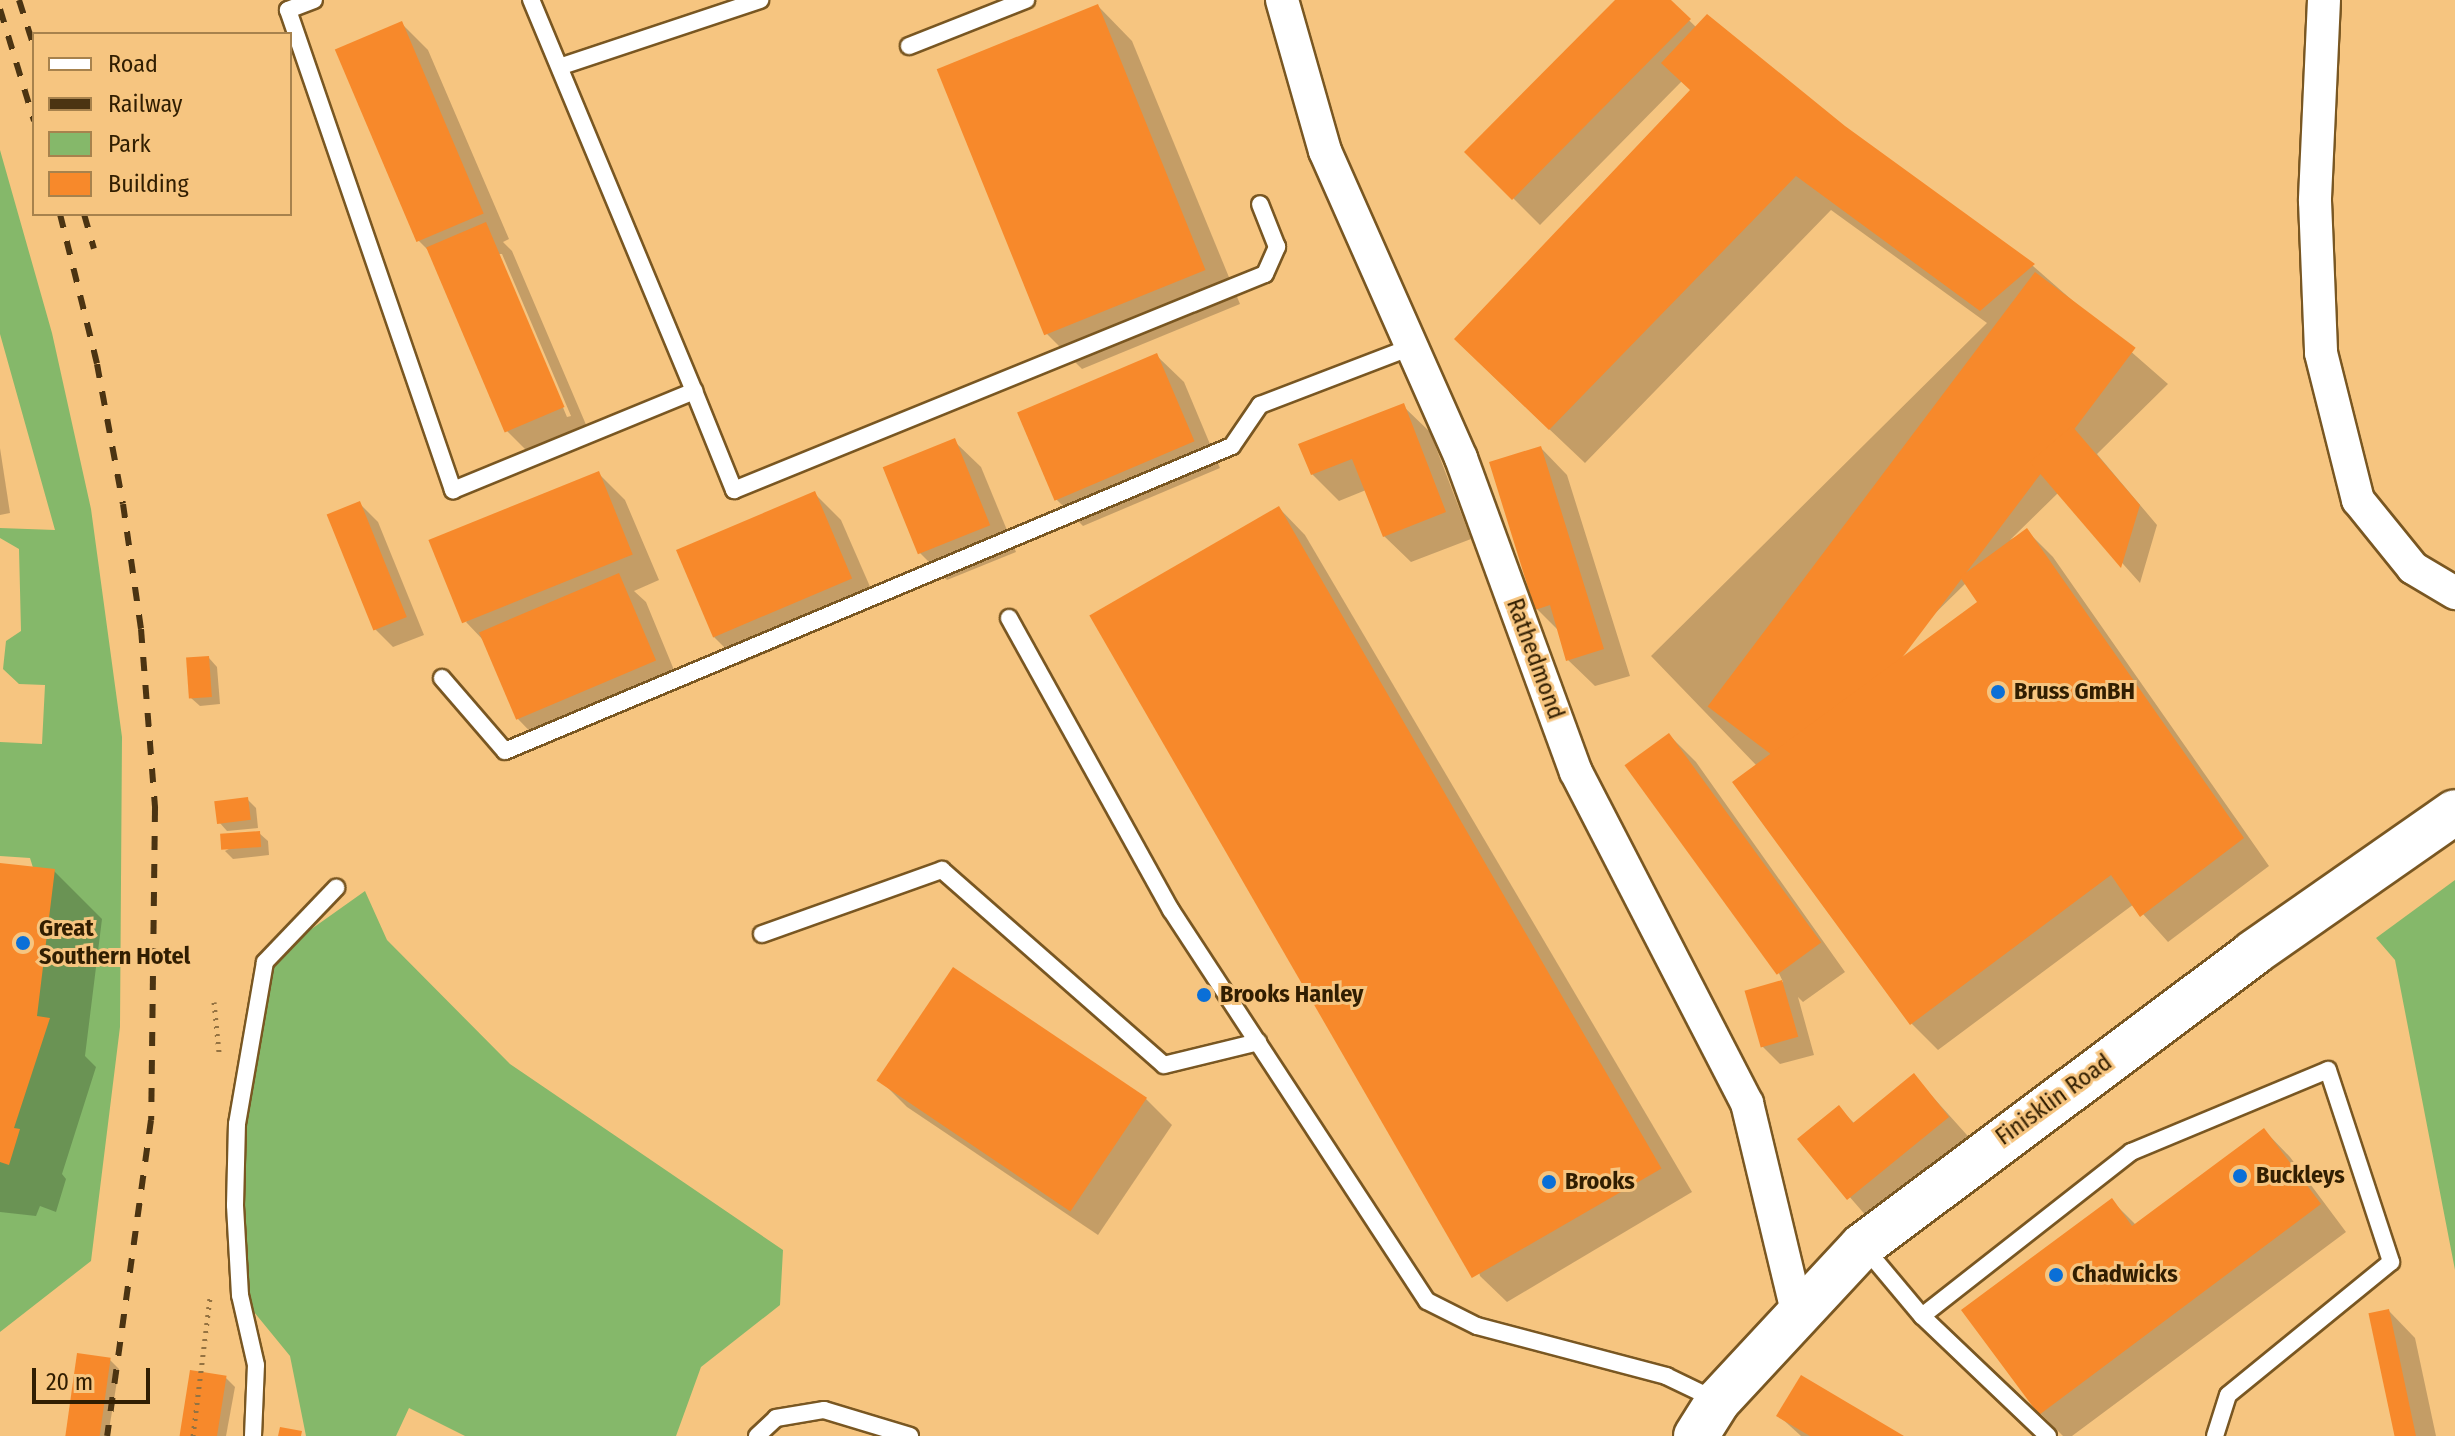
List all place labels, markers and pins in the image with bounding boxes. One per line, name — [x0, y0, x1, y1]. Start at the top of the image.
place label: Bruss GmBH — [2014, 678, 2135, 706]
marker: Bruss GmBH — [1989, 683, 2007, 701]
place label: Great Southern Hotel — [39, 915, 190, 971]
marker: Great Southern Hotel — [14, 934, 32, 952]
place label: Brooks Hanley — [1220, 981, 1364, 1009]
marker: Brooks Hanley — [1195, 986, 1213, 1004]
place label: Buckleys — [2256, 1162, 2345, 1190]
marker: Buckleys — [2231, 1167, 2249, 1185]
place label: Brooks — [1565, 1168, 1635, 1196]
marker: Brooks — [1540, 1173, 1558, 1191]
place label: Chadwicks — [2072, 1261, 2178, 1289]
marker: Chadwicks — [2047, 1266, 2065, 1284]

